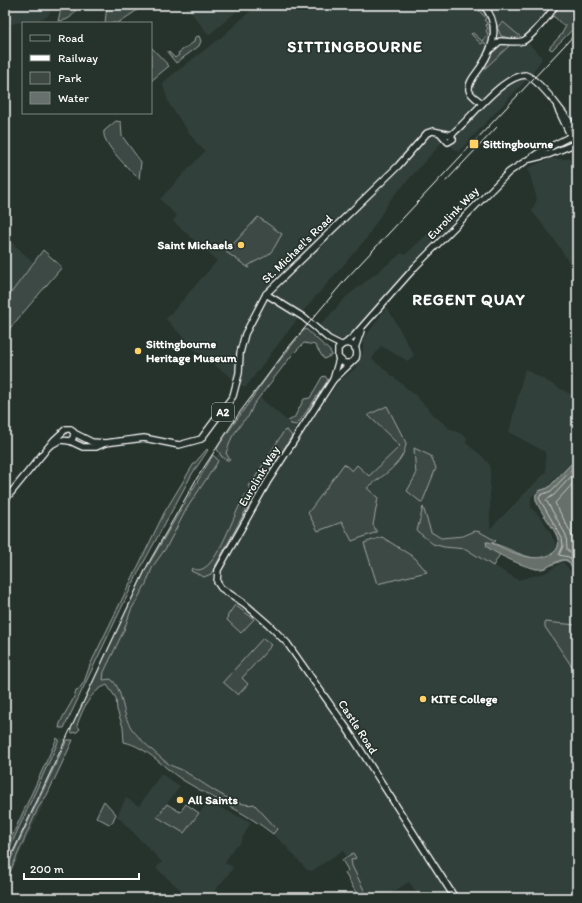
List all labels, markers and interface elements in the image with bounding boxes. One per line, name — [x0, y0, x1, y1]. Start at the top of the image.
legend — [22, 22, 152, 114]
text: Road — [58, 31, 84, 45]
district label: SITTINGBOURNE — [287, 37, 423, 56]
text: Railway — [58, 51, 98, 65]
text: Park — [58, 71, 82, 85]
text: Water — [58, 91, 89, 105]
place label: Sittingbourne — [483, 137, 553, 152]
marker: Sittingbourne — [468, 138, 480, 150]
street label: Eurolink Way — [424, 183, 482, 242]
street label: St. Michael's Road — [259, 211, 336, 286]
place label: Saint Michaels — [157, 238, 234, 252]
marker: Saint Michaels — [236, 240, 246, 250]
district label: REGENT QUAY — [412, 290, 526, 309]
place label: Sittingbourne Heritage Museum — [146, 337, 237, 366]
marker: Sittingbourne Heritage Museum — [133, 346, 143, 356]
road number: A2 — [212, 403, 234, 421]
street label: Eurolink Way — [236, 443, 283, 509]
place label: KITE College — [431, 692, 498, 707]
marker: KITE College — [418, 694, 428, 704]
street label: Castle Road — [335, 697, 381, 757]
place label: All Saints — [187, 793, 239, 807]
marker: All Saints — [175, 795, 185, 805]
scale bar — [24, 855, 139, 881]
text: 200 m — [30, 862, 64, 876]

